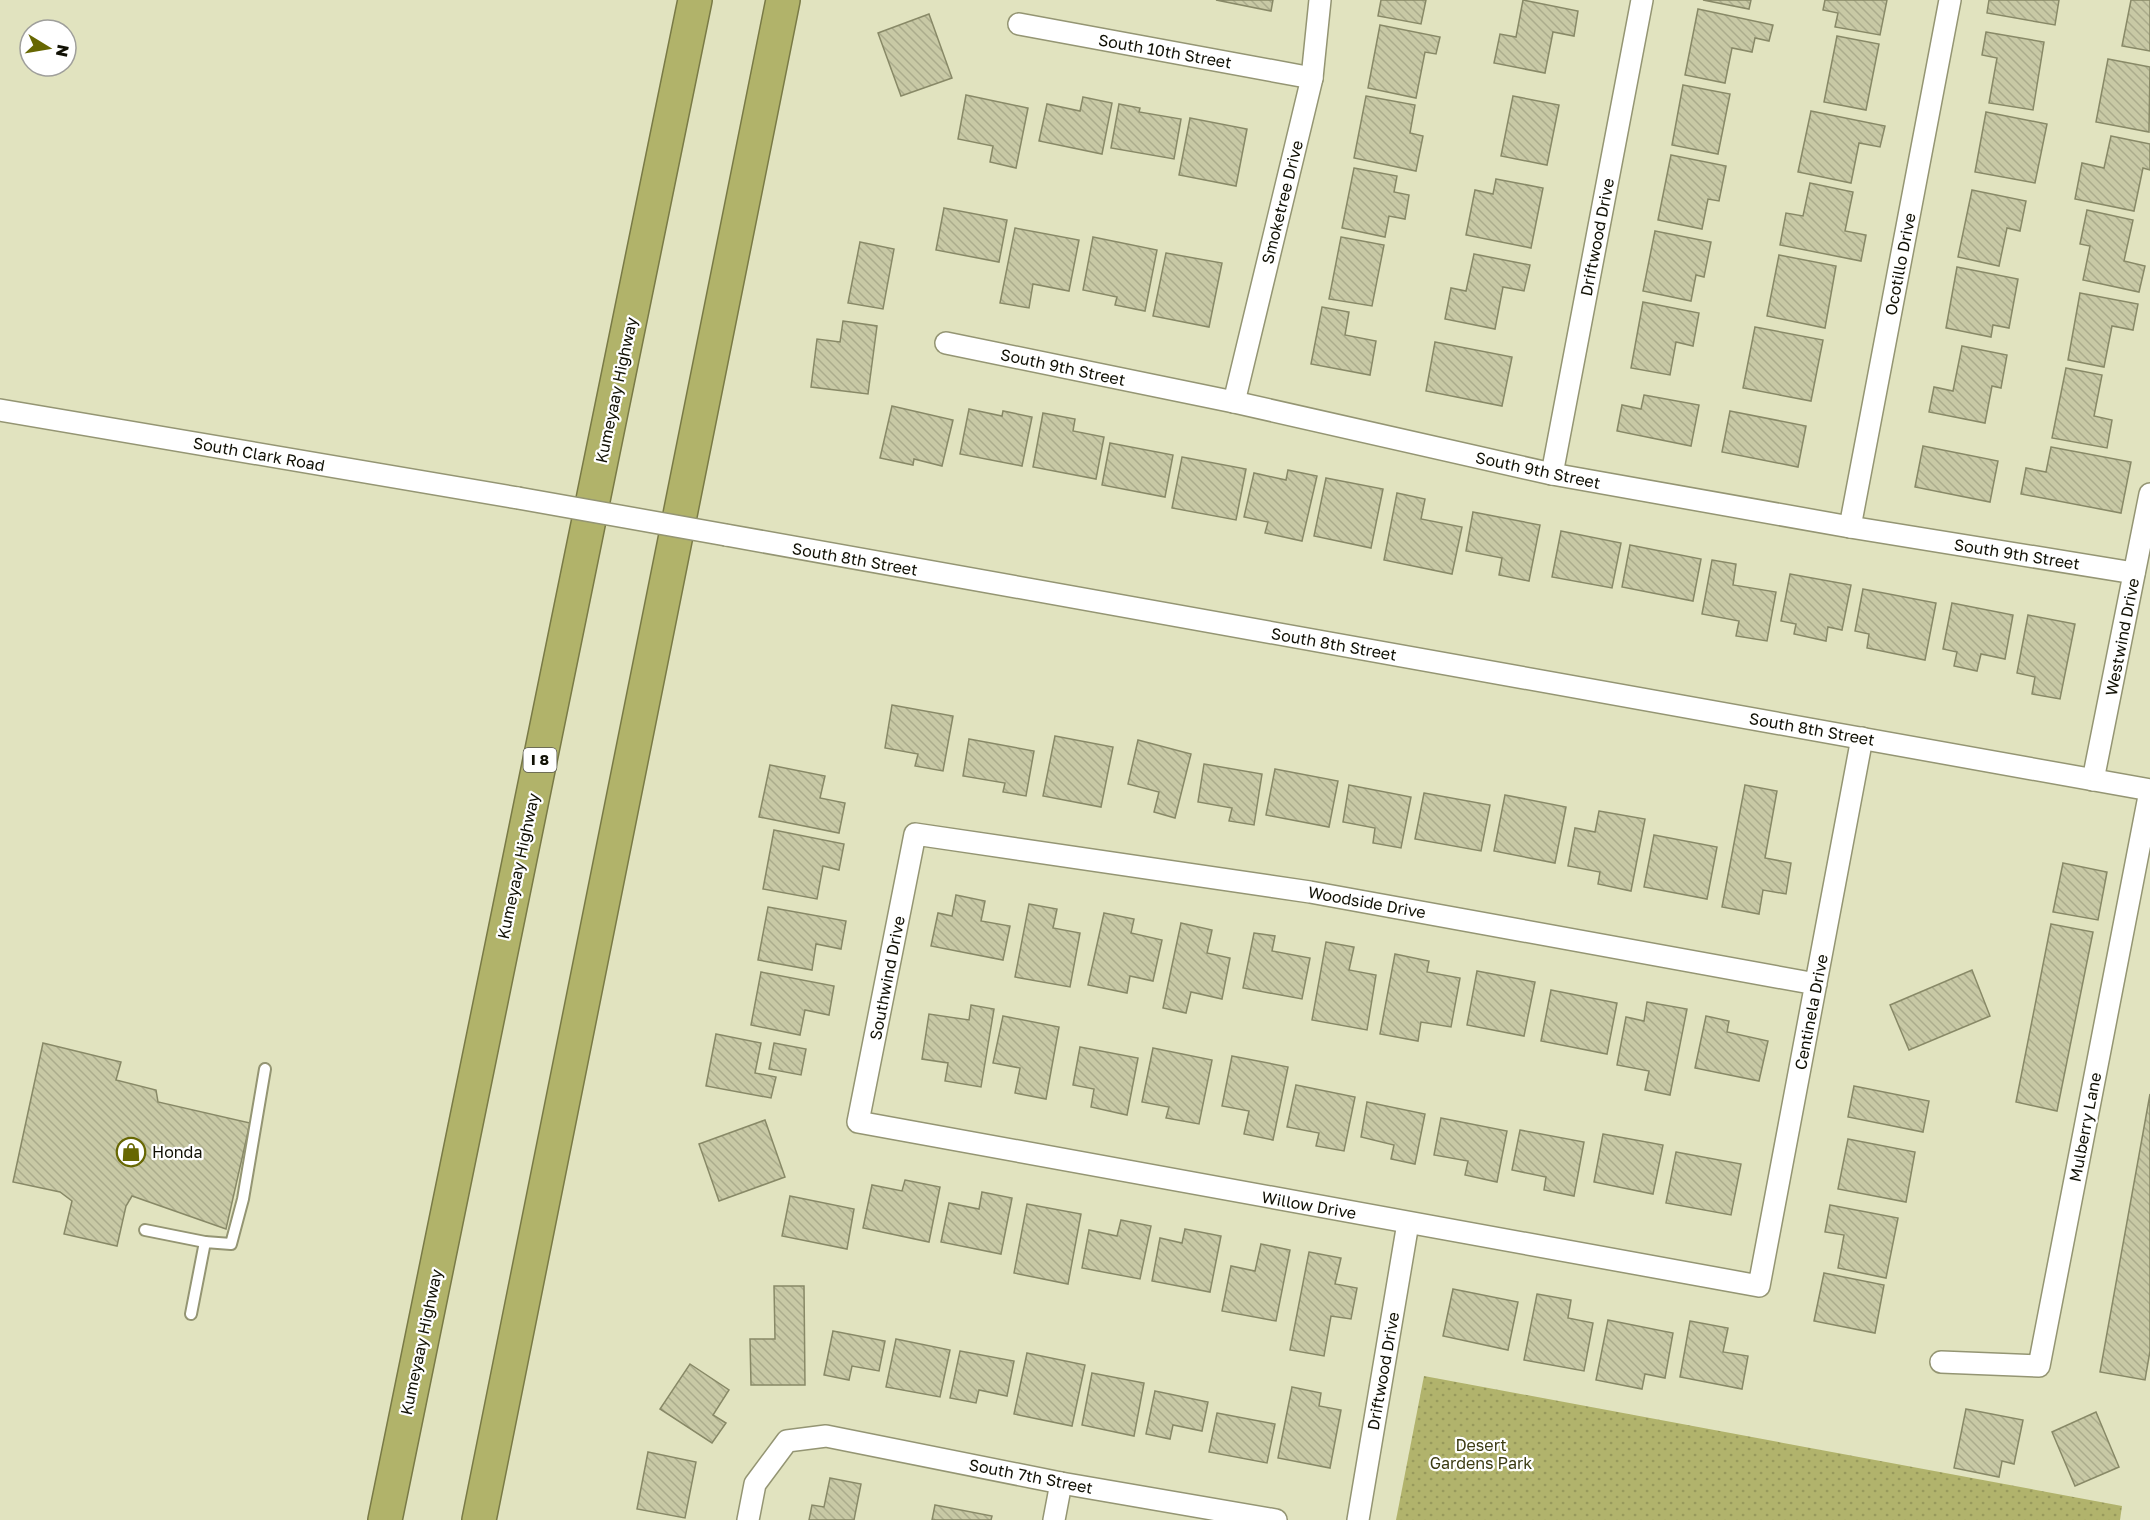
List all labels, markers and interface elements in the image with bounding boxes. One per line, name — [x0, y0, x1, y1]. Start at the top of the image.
north arrow — [18, 18, 78, 78]
street label: South 10th Street — [1097, 29, 1233, 73]
text: N — [52, 43, 74, 59]
street label: Smoketree Drive — [1257, 138, 1307, 266]
street label: Driftwood Drive — [1576, 176, 1618, 298]
street label: Ocotillo Drive — [1880, 211, 1920, 317]
street label: Kumeyaay Highway — [591, 315, 641, 465]
street label: South 9th Street — [999, 344, 1127, 390]
street label: South Clark Road — [192, 433, 326, 475]
street label: South 9th Street — [1474, 447, 1602, 493]
street label: South 9th Street — [1953, 534, 2081, 574]
street label: South 8th Street — [791, 538, 919, 580]
street label: Westwind Drive — [2101, 576, 2143, 698]
street label: South 8th Street — [1270, 623, 1398, 665]
street label: South 8th Street — [1748, 708, 1876, 750]
road number: I 8 — [524, 748, 556, 772]
street label: Kumeyaay Highway — [493, 791, 543, 941]
street label: Woodside Drive — [1307, 882, 1427, 922]
street label: Southwind Drive — [865, 914, 909, 1042]
street label: Centinela Drive — [1790, 952, 1832, 1072]
street label: Mulberry Lane — [2065, 1071, 2105, 1183]
shop icon: Honda — [115, 1136, 147, 1168]
place label: Honda — [152, 1142, 202, 1162]
street label: Willow Drive — [1260, 1187, 1358, 1223]
street label: Kumeyaay Highway — [396, 1267, 446, 1417]
street label: Driftwood Drive — [1363, 1310, 1403, 1432]
park label: Desert Gardens Park — [1430, 1435, 1532, 1473]
street label: South 7th Street — [967, 1454, 1095, 1498]

